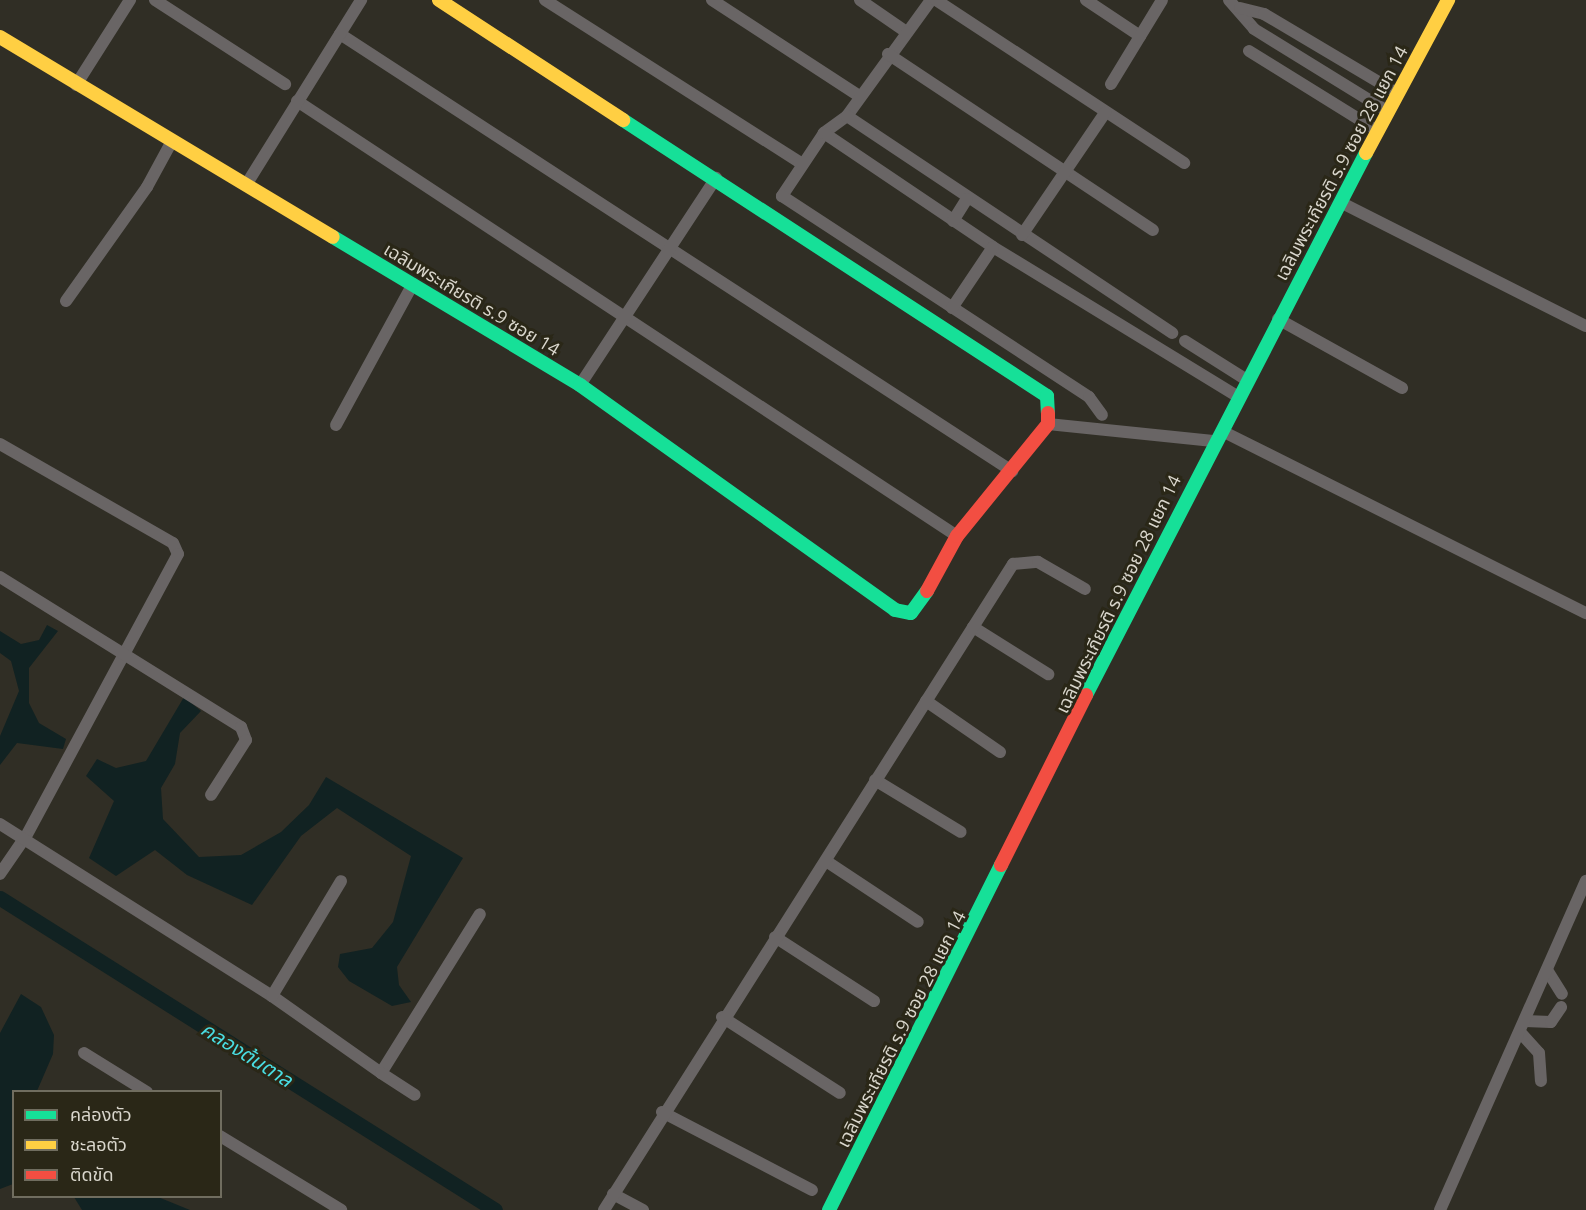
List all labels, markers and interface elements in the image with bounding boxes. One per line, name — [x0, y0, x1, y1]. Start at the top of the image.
street label: เฉลิมพระเกียรติ ร.9 ซอย 28 แยก 14 — [1270, 42, 1412, 284]
street label: เฉลิมพระเกียรติ ร.9 ซอย 14 — [380, 238, 564, 360]
street label: เฉลิมพระเกียรติ ร.9 ซอย 28 แยก 14 — [1051, 471, 1185, 717]
street label: เฉลิมพระเกียรติ ร.9 ซอย 28 แยก 14 — [832, 907, 970, 1151]
water label: คลองต้นตาล — [197, 1016, 297, 1092]
legend — [12, 1090, 222, 1198]
text: คล่องตัว — [70, 1102, 132, 1126]
text: ชะลอตัว — [70, 1132, 127, 1156]
text: ติดขัด — [70, 1162, 113, 1186]

